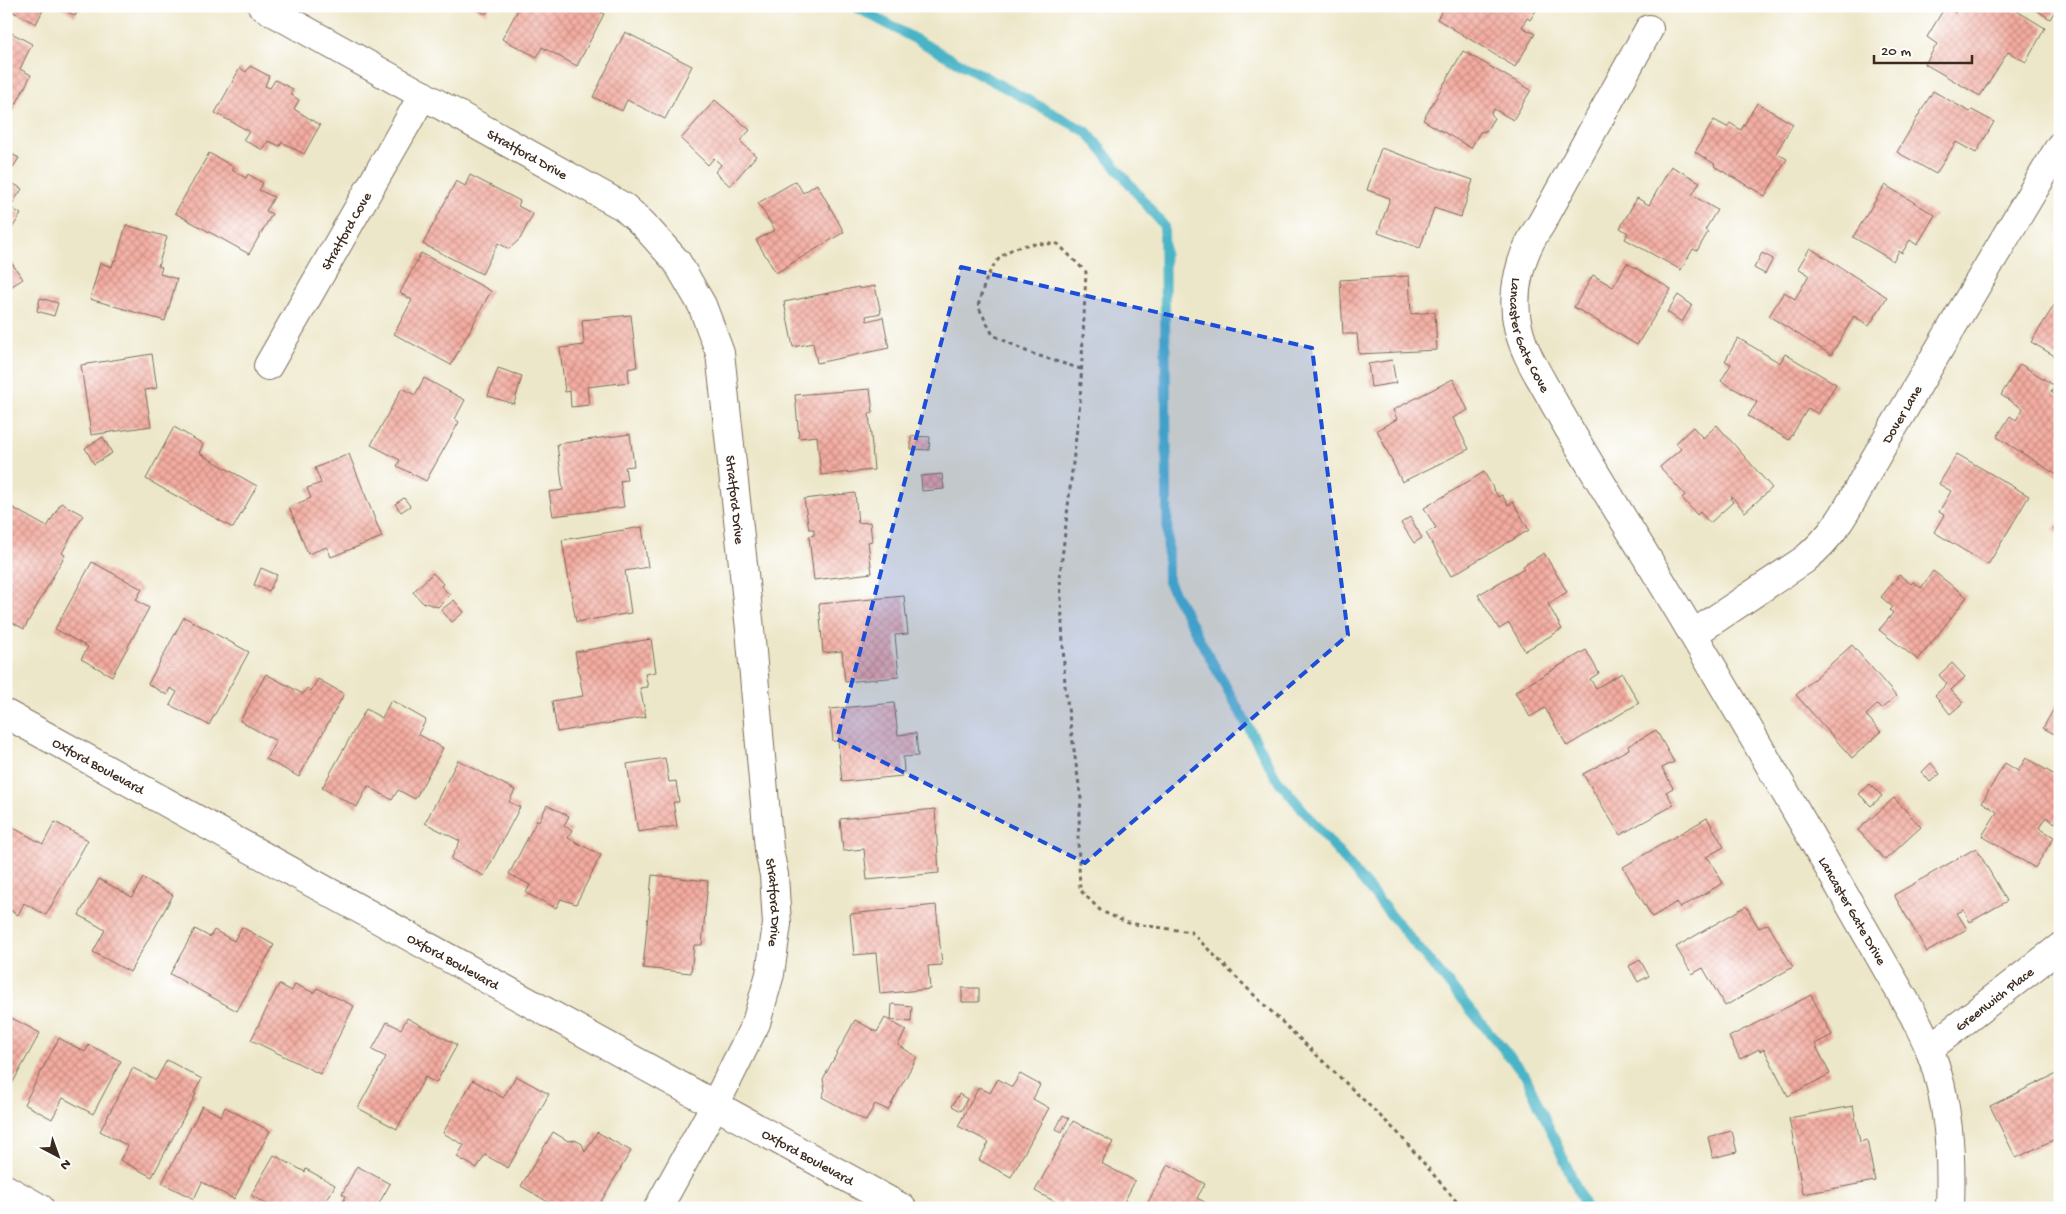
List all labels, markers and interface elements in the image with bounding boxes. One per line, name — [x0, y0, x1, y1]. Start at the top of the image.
scale bar — [1874, 32, 1971, 64]
text: 20 m — [1881, 43, 1911, 61]
street label: Stratford Drive — [483, 127, 570, 185]
street label: Stratford Cove — [319, 189, 377, 274]
street label: Lancaster Gate Cove — [1504, 276, 1553, 397]
street label: Dover Lane — [1879, 382, 1928, 448]
street label: Stratford Drive — [720, 455, 747, 546]
street label: Oxford Boulevard — [49, 735, 148, 800]
street label: Lancaster Gate Drive — [1813, 855, 1889, 970]
street label: Stratford Drive — [760, 857, 783, 948]
street label: Oxford Boulevard — [403, 931, 503, 996]
street label: Greenwich Place — [1953, 964, 2039, 1036]
street label: Oxford Boulevard — [758, 1126, 857, 1191]
north arrow — [32, 1132, 82, 1182]
text: N — [56, 1155, 74, 1173]

